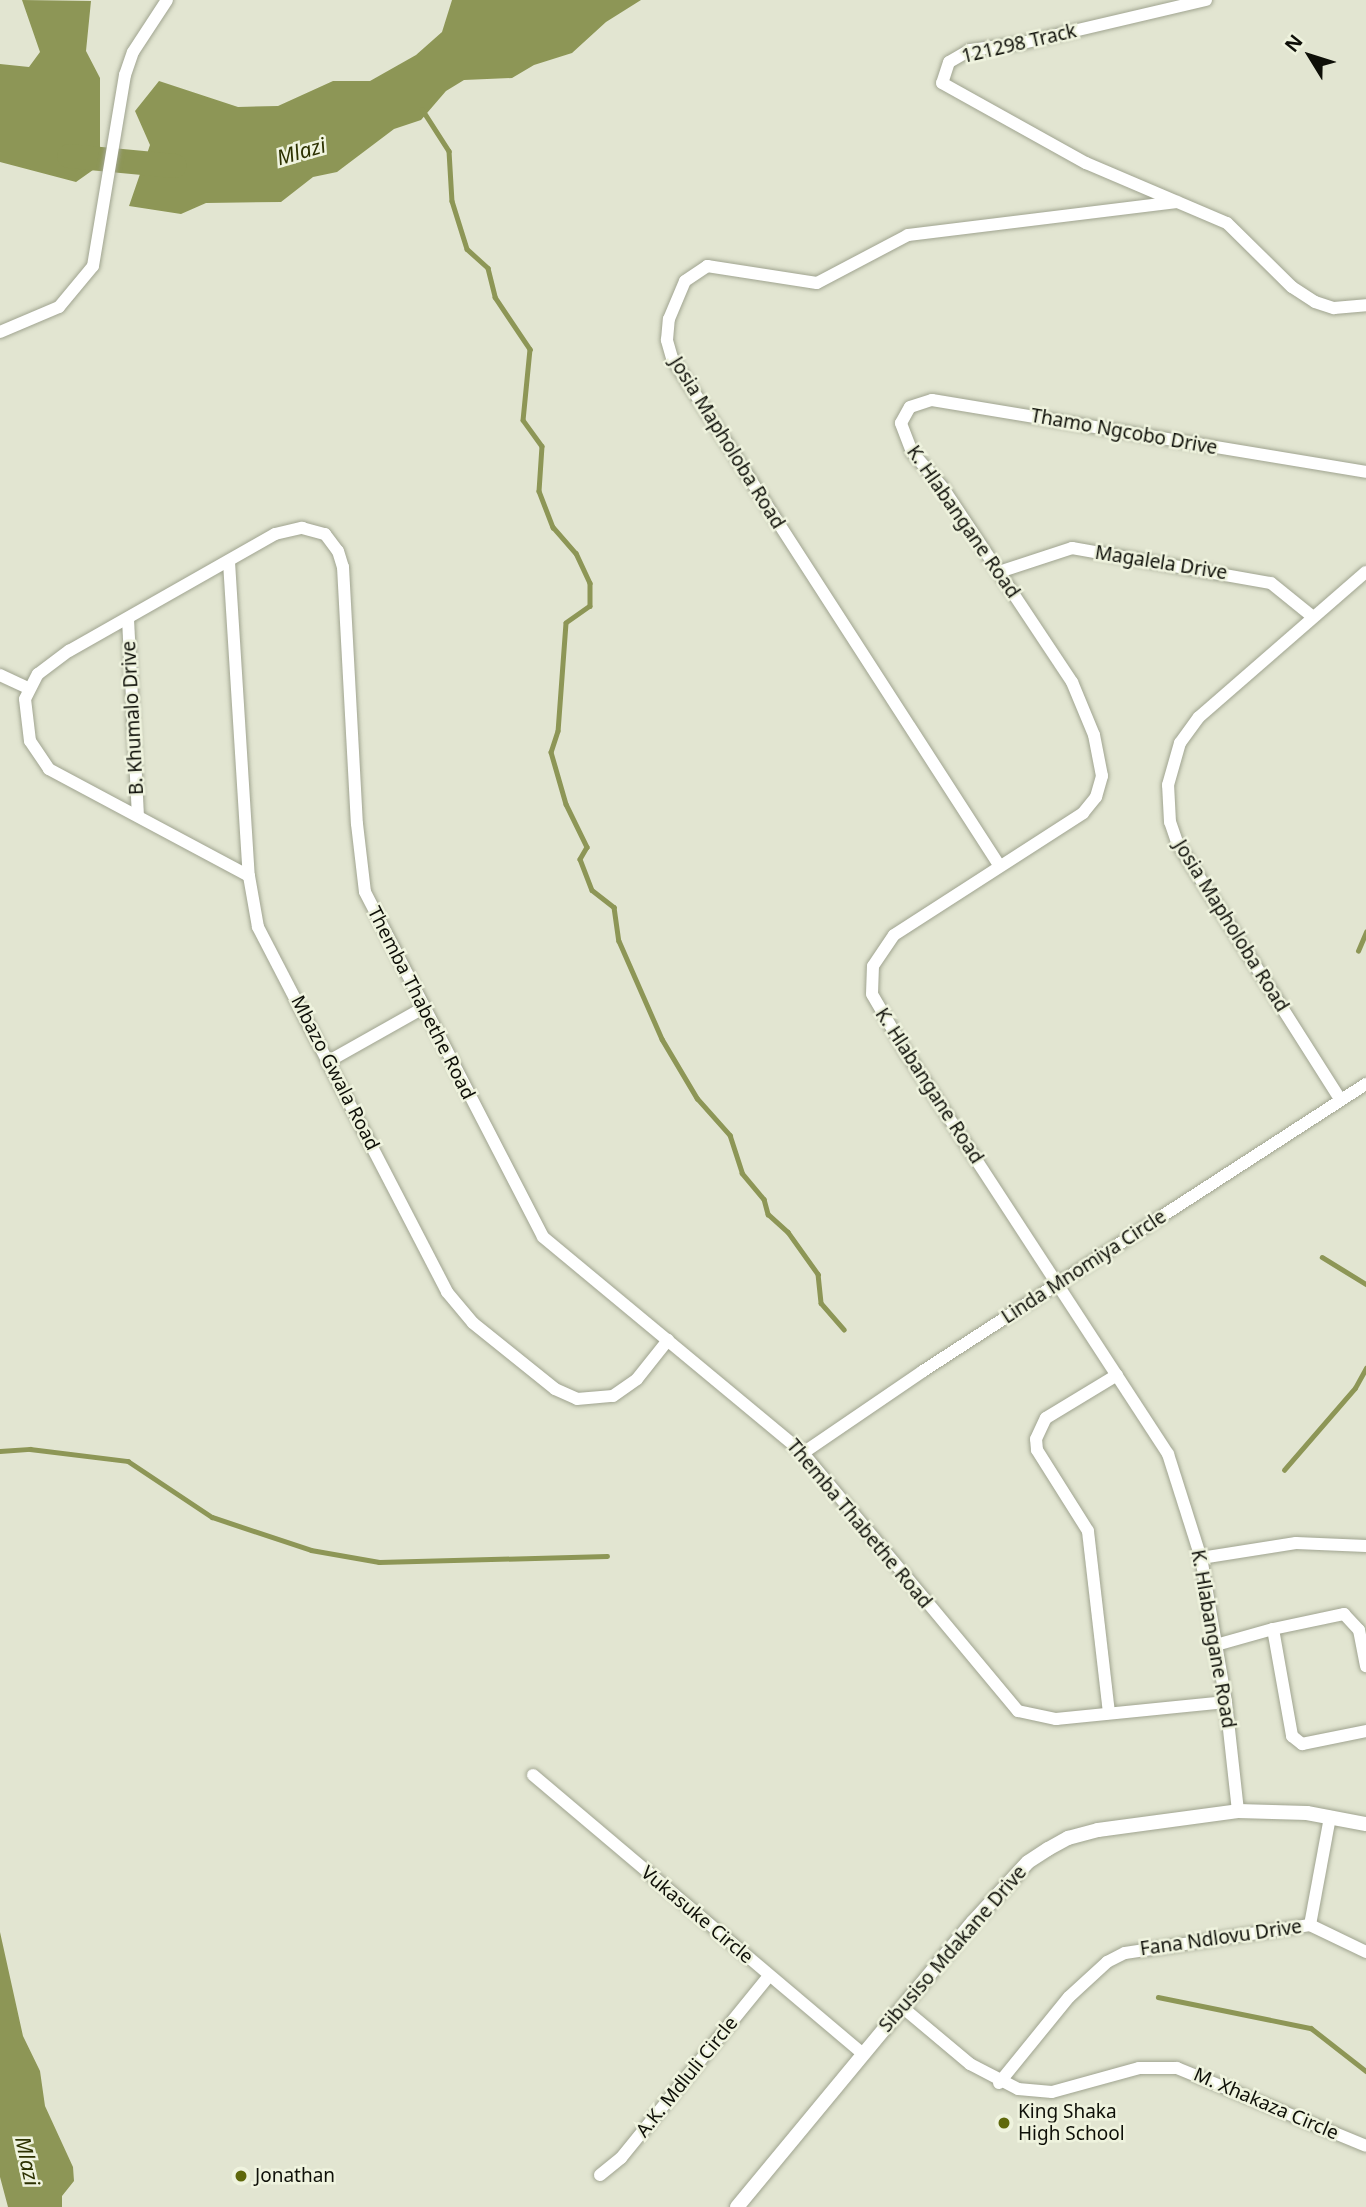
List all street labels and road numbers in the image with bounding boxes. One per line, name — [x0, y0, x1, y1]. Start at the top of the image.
street label: 121298 Track — [959, 20, 1079, 68]
street label: Josia Mapholoba Road — [665, 353, 789, 533]
street label: Thamo Ngcobo Drive — [1029, 404, 1219, 460]
street label: K. Hlabangane Road — [902, 441, 1024, 603]
street label: Magalela Drive — [1093, 541, 1229, 585]
street label: B. Khumalo Drive — [118, 640, 148, 796]
street label: Josia Mapholoba Road — [1169, 836, 1293, 1016]
street label: Themba Thabethe Road — [362, 903, 480, 1103]
street label: Mbazo Gwala Road — [286, 992, 384, 1154]
street label: K. Hlabangane Road — [870, 1004, 988, 1168]
street label: Linda Mnomiya Circle — [998, 1205, 1170, 1329]
street label: Themba Thabethe Road — [782, 1435, 936, 1613]
street label: K. Hlabangane Road — [1186, 1548, 1240, 1730]
street label: Vukasuke Circle — [636, 1861, 758, 1969]
street label: Sibusiso Mdakane Drive — [875, 1861, 1031, 2037]
street label: Fana Ndlovu Drive — [1139, 1915, 1303, 1961]
street label: A.K. Mdluli Circle — [631, 2012, 743, 2142]
street label: M. Xhakaza Circle — [1190, 2063, 1342, 2145]

